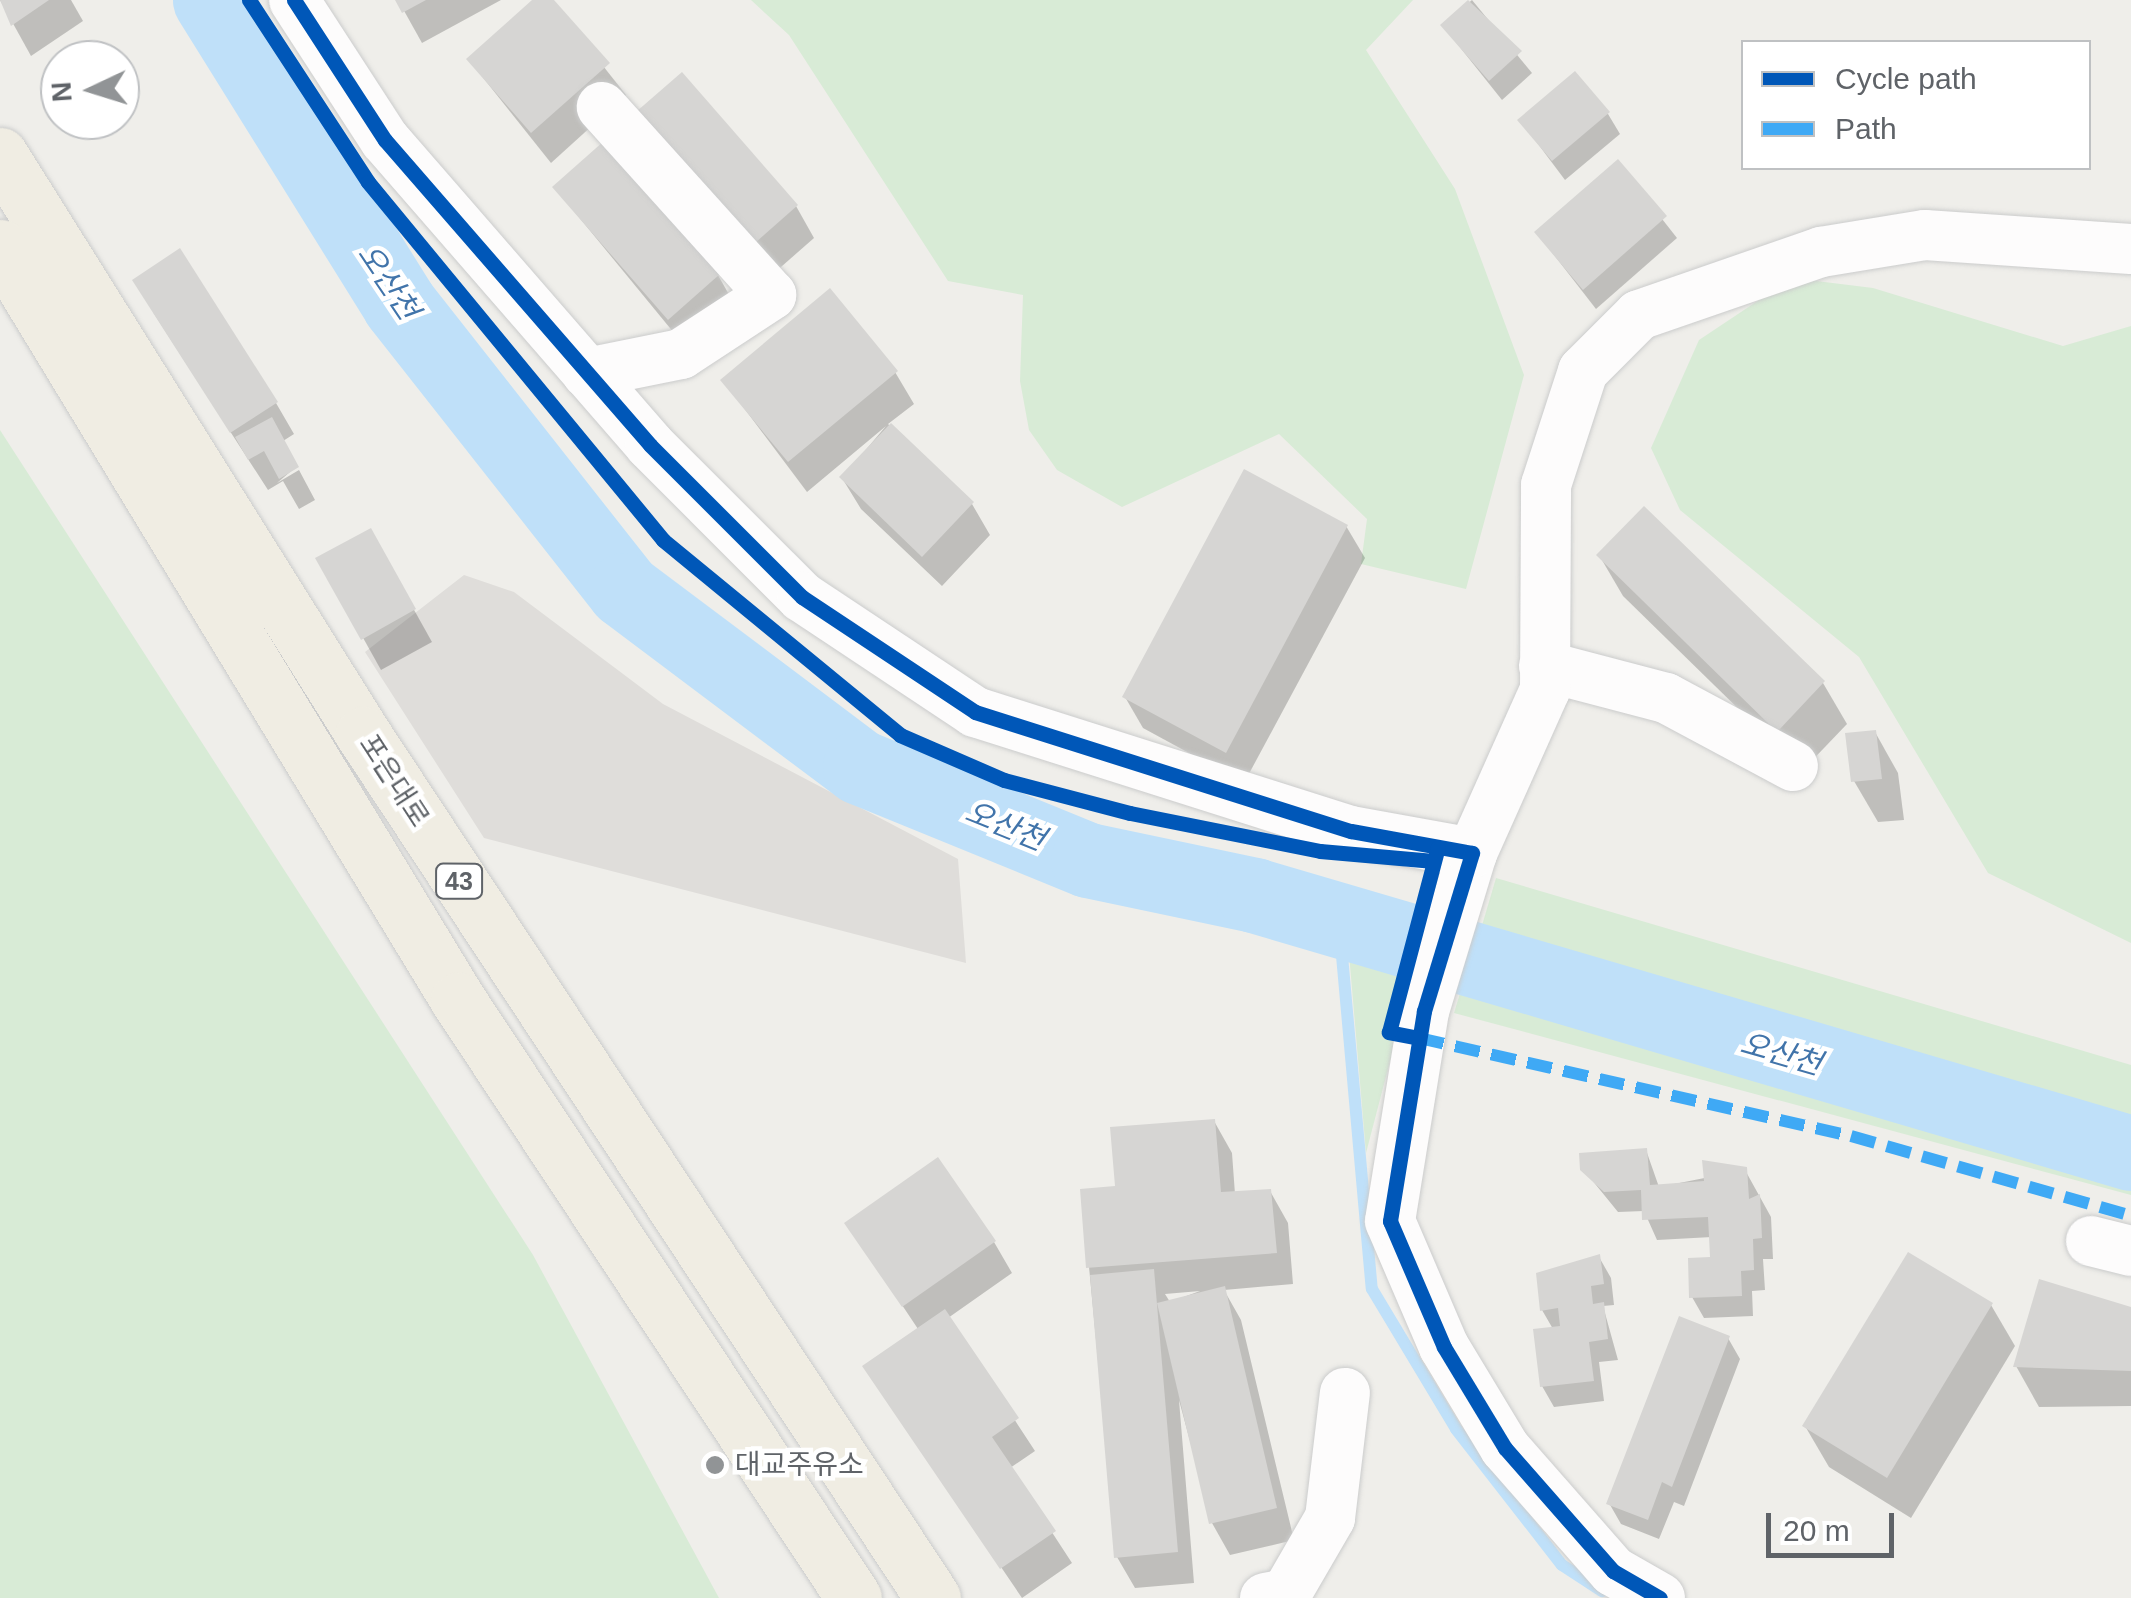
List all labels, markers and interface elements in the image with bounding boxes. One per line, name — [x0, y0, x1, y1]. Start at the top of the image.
north arrow — [40, 40, 140, 140]
legend — [1741, 40, 2091, 170]
text: Cycle path — [1835, 62, 1977, 95]
text: N — [45, 81, 78, 103]
text: Path — [1835, 112, 1897, 145]
water label: 오산천 — [350, 238, 426, 326]
street label: 포은대로 — [352, 729, 436, 833]
water label: 오산천 — [960, 794, 1050, 858]
road number: 43 — [434, 861, 484, 901]
water label: 오산천 — [1736, 1025, 1826, 1083]
place label: 대교주유소 — [735, 1448, 864, 1482]
marker: 대교주유소 — [704, 1454, 726, 1476]
scale bar — [1771, 1493, 1898, 1555]
text: 20 m — [1783, 1514, 1850, 1547]

